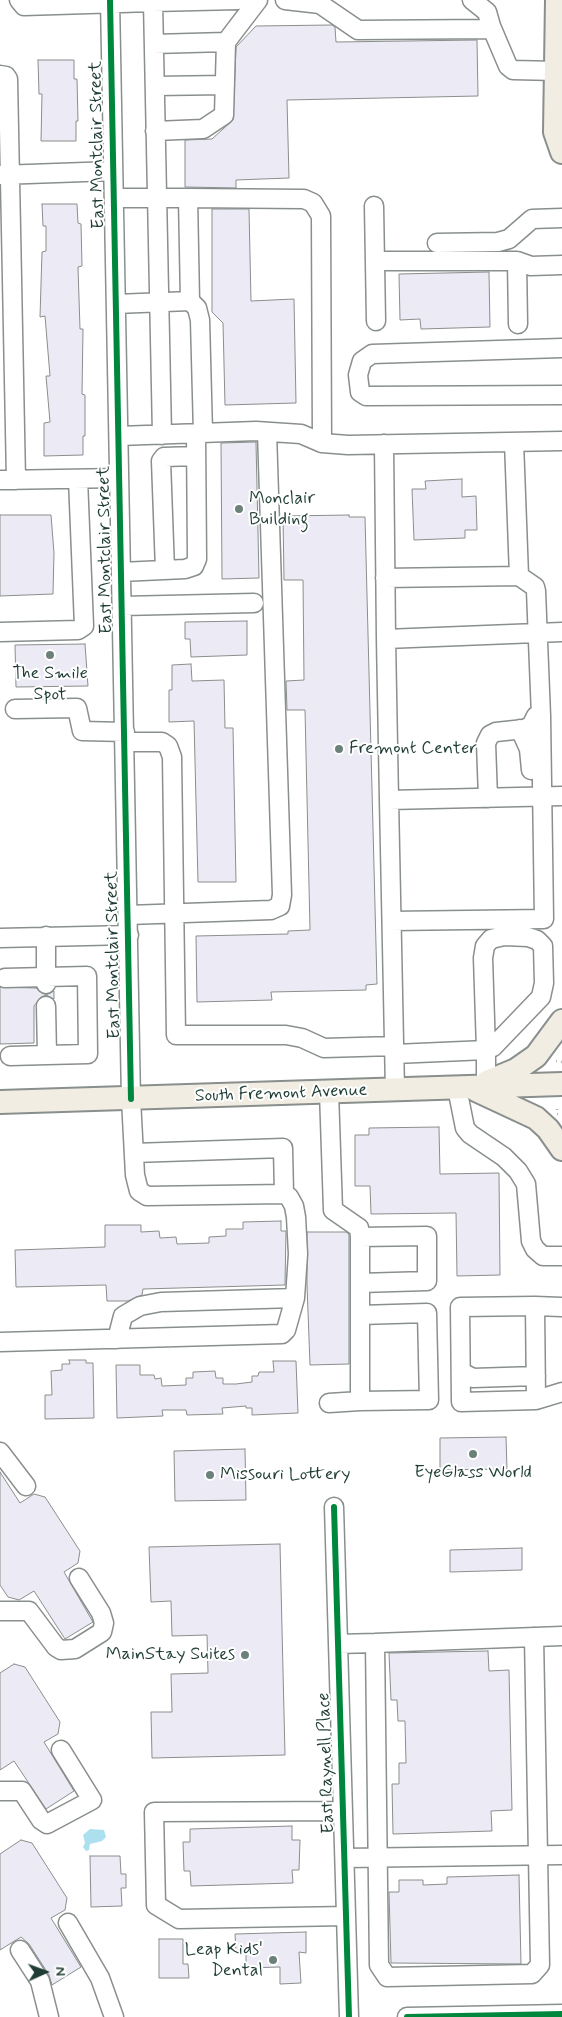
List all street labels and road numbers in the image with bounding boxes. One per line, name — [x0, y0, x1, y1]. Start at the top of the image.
street label: East Montclair Street — [86, 61, 110, 229]
street label: East Montclair Street — [94, 466, 118, 634]
street label: East Montclair Street — [102, 871, 126, 1039]
street label: South Fremont Avenue — [194, 1080, 368, 1108]
street label: East Raynell Place — [314, 1692, 340, 1834]

